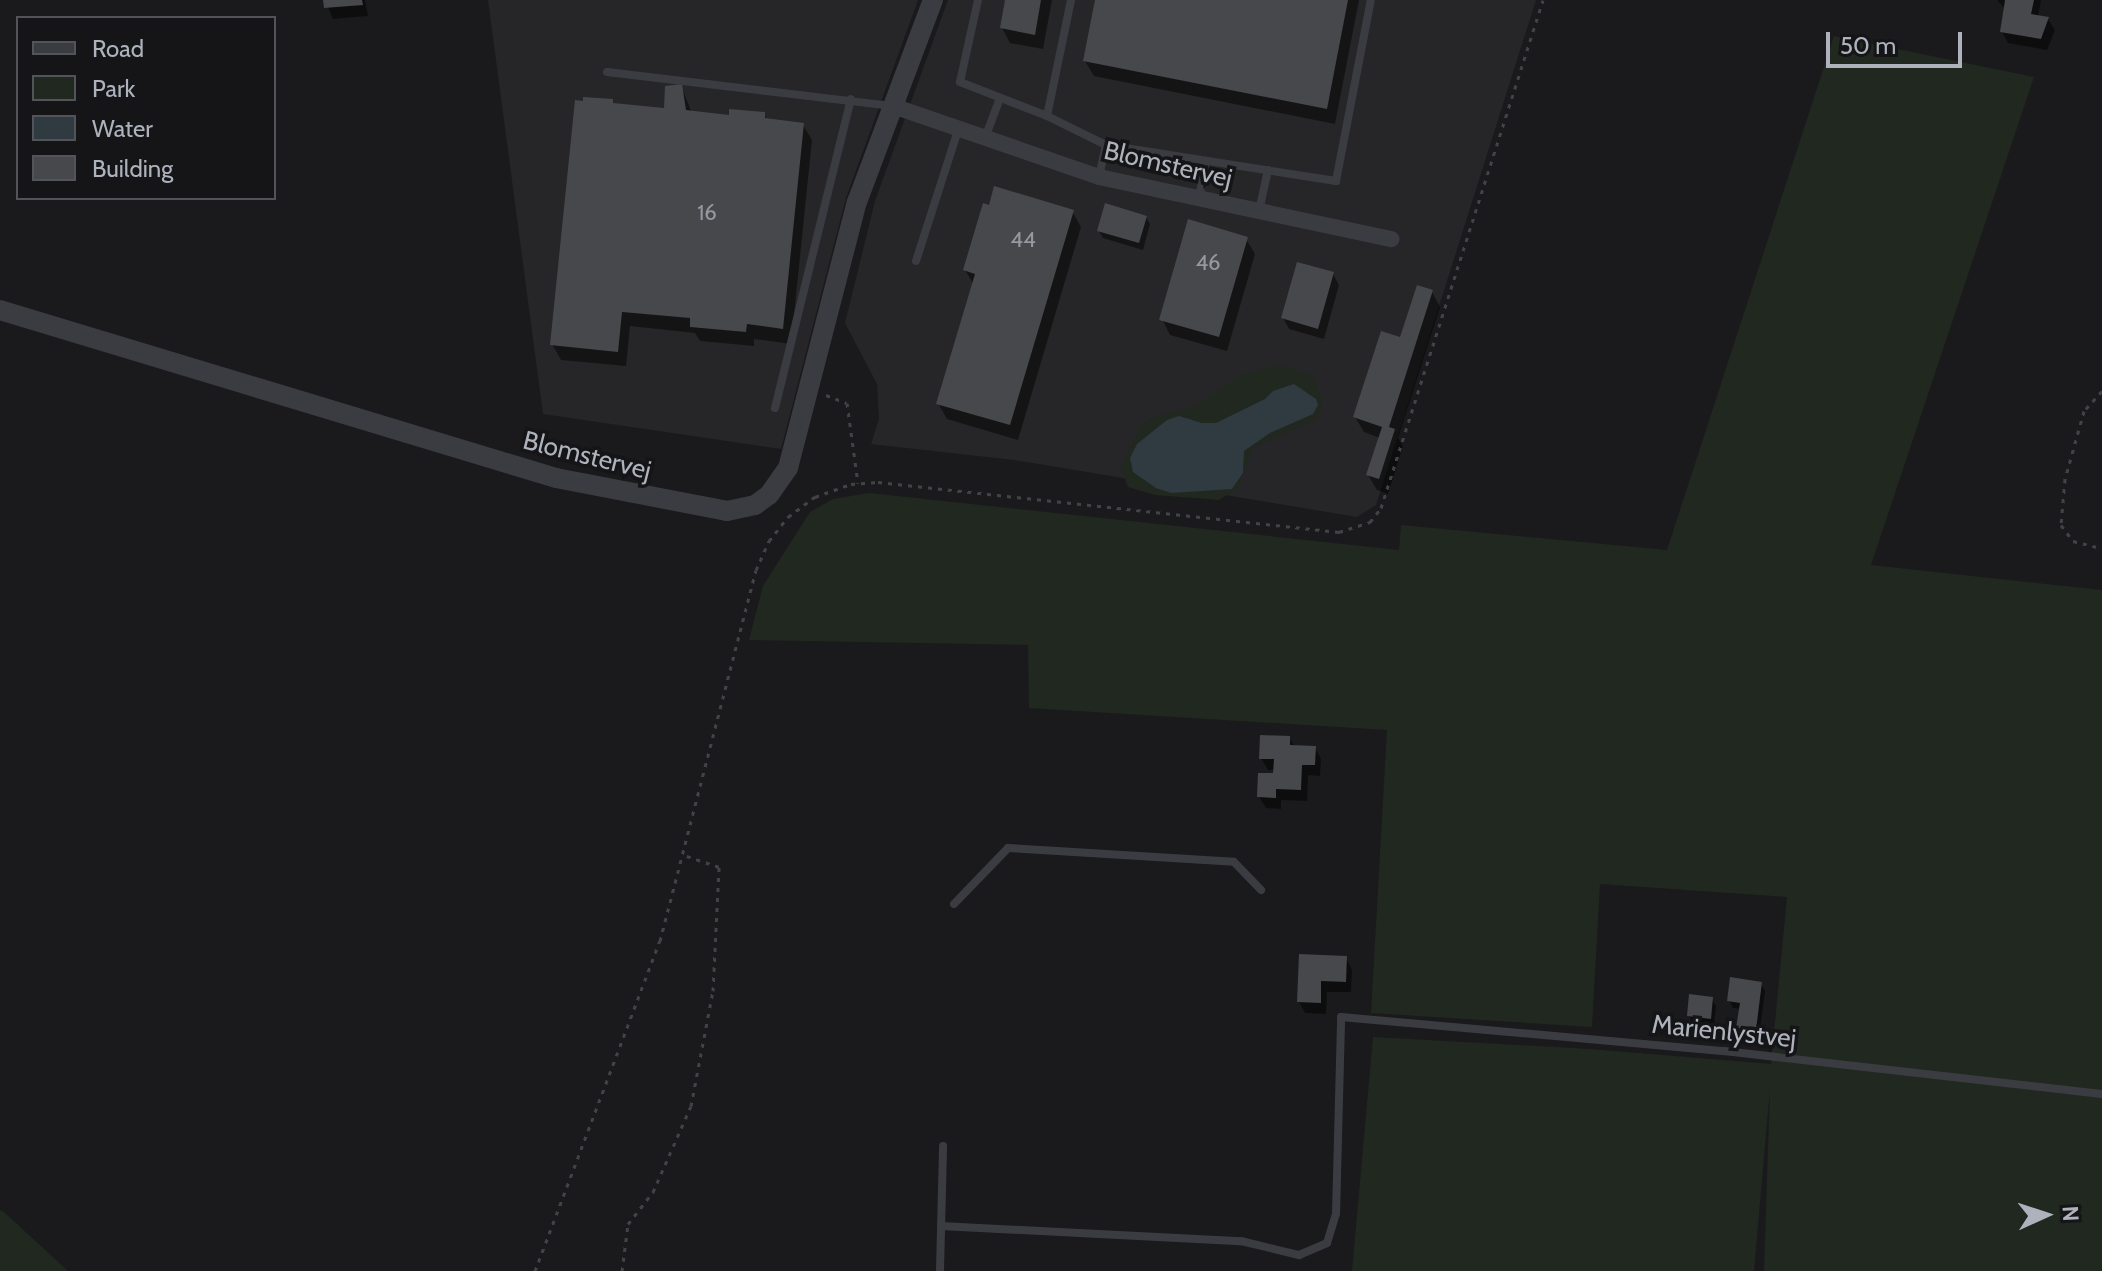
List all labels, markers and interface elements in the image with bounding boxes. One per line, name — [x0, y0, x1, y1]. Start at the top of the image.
legend — [16, 16, 276, 200]
scale bar — [1830, 16, 1966, 66]
text: 50 m — [1840, 31, 1896, 60]
text: Road — [92, 34, 144, 63]
text: Park — [92, 74, 135, 103]
text: Water — [92, 114, 153, 143]
street label: Blomstervej — [1101, 135, 1235, 195]
text: Building — [92, 154, 173, 183]
house number: 16 — [697, 200, 717, 226]
house number: 44 — [1010, 227, 1036, 253]
house number: 46 — [1195, 250, 1221, 276]
street label: Blomstervej — [520, 425, 654, 487]
street label: Marienlystvej — [1650, 1009, 1798, 1055]
north arrow — [2006, 1175, 2086, 1255]
text: N — [2057, 1205, 2084, 1222]

